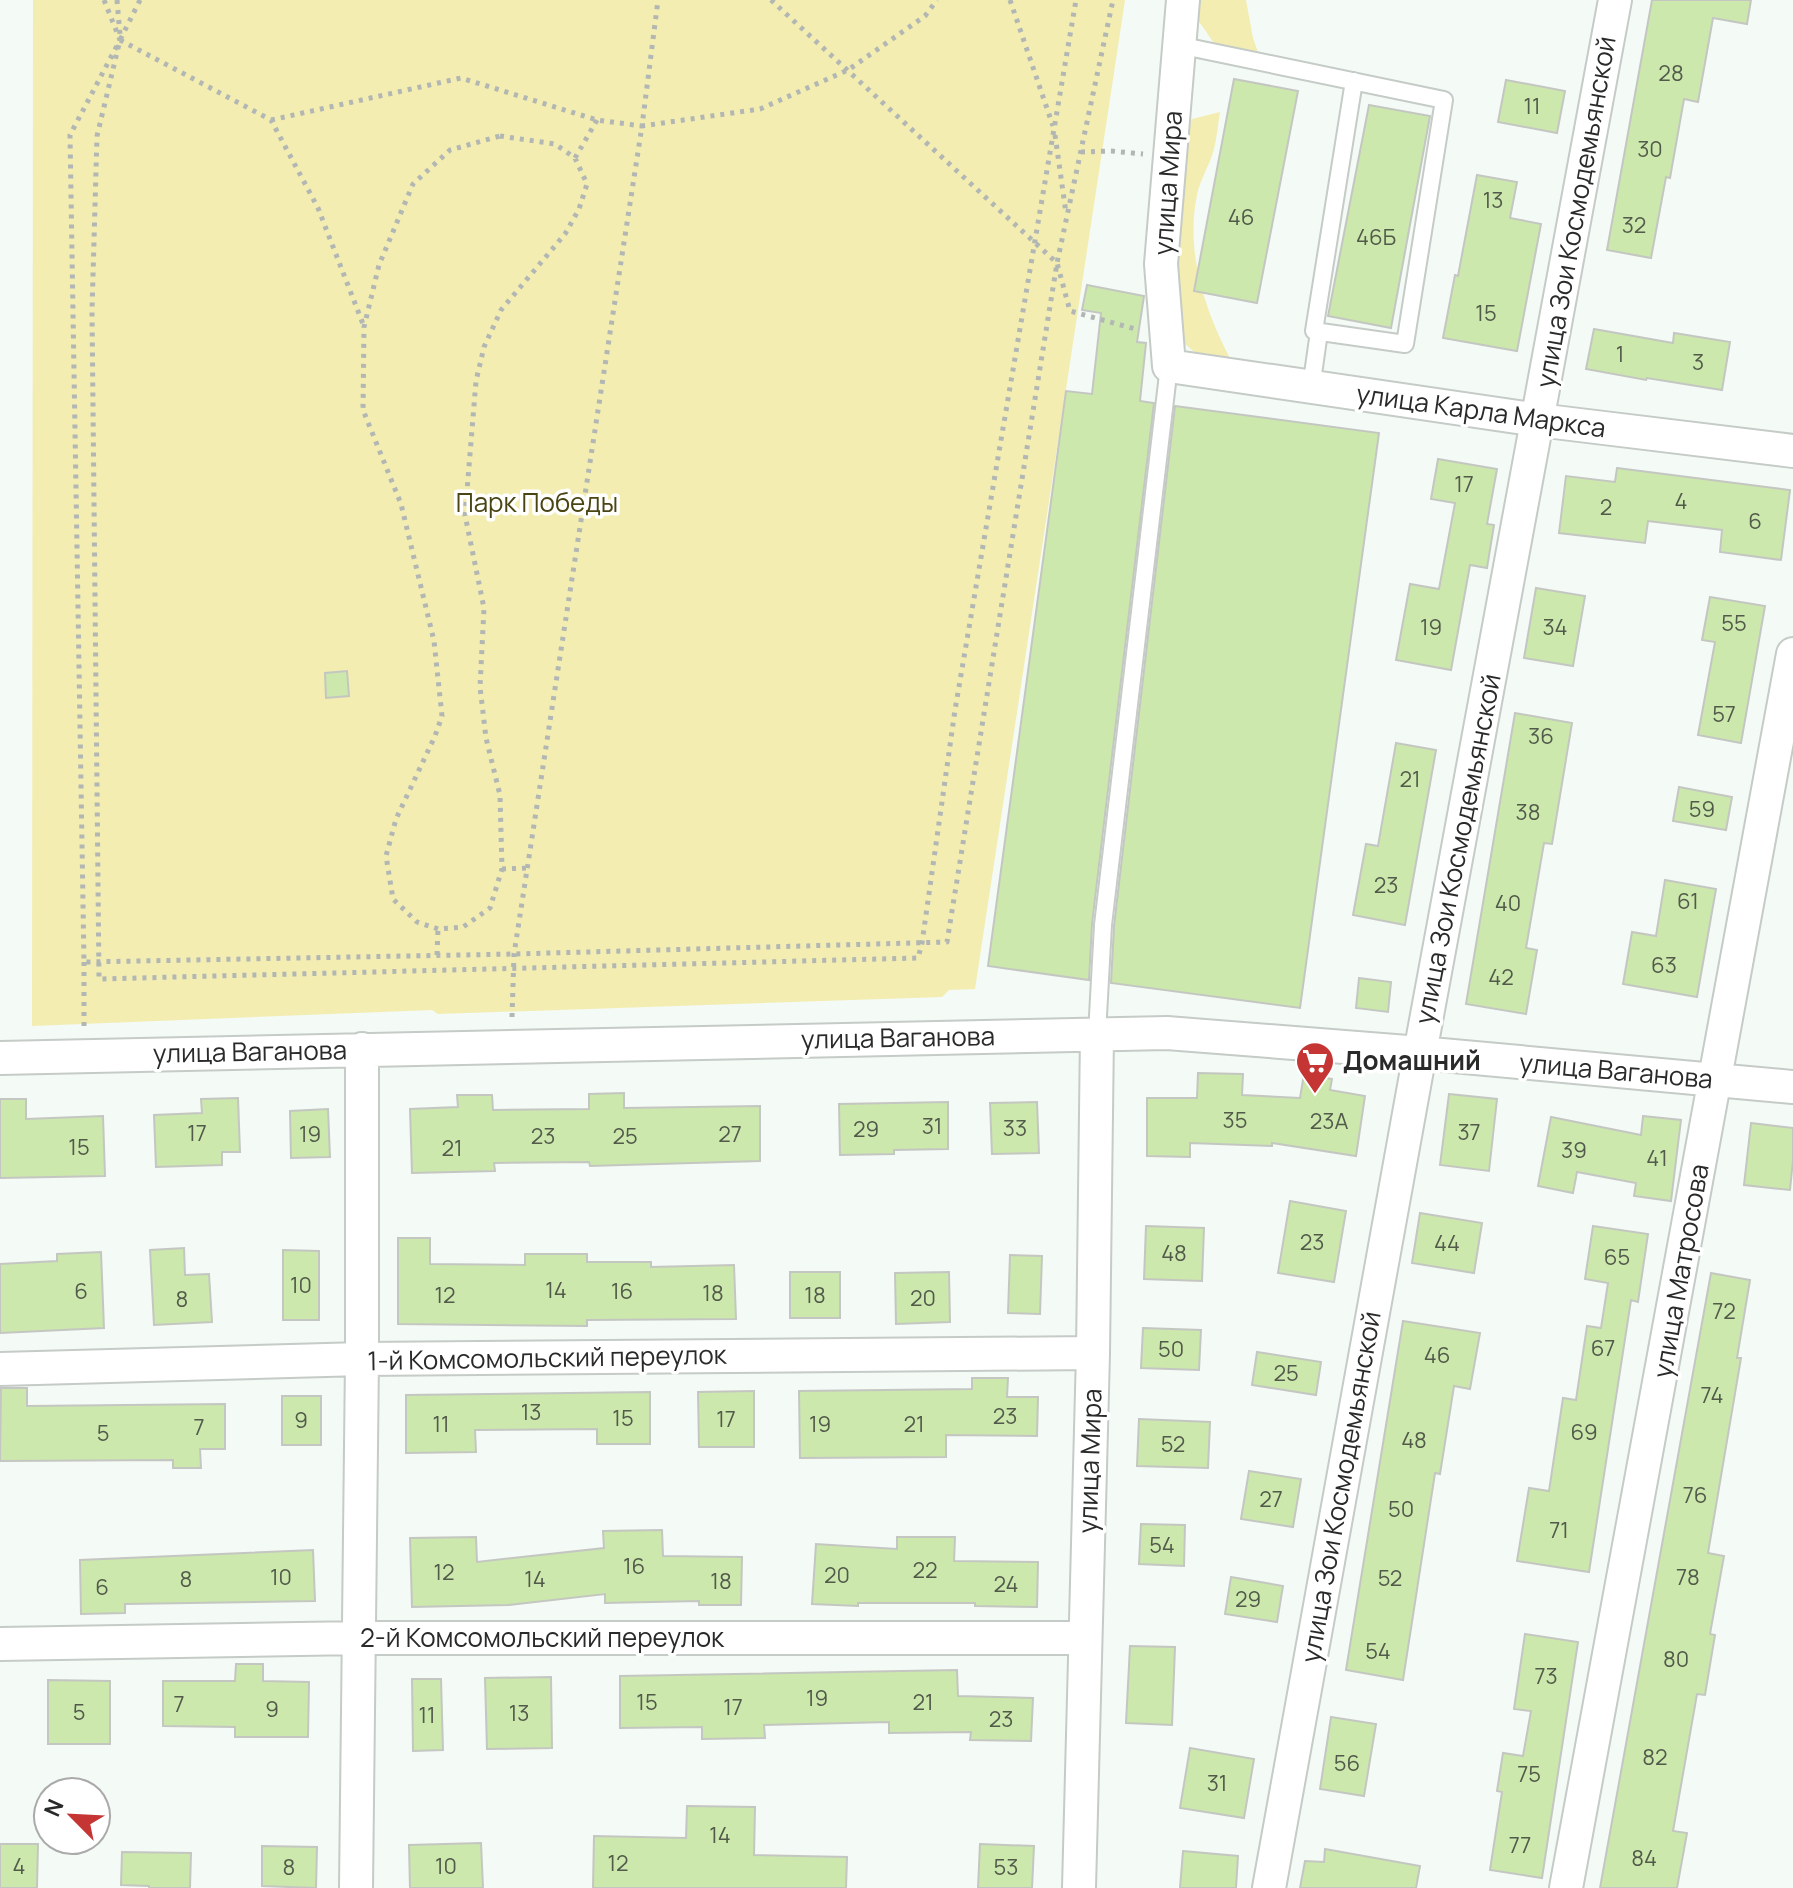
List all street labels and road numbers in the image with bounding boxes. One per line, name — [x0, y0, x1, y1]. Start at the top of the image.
street label: улица Зои Космодемьянской — [1526, 33, 1624, 390]
street label: улица Мира — [1144, 109, 1190, 257]
street label: улица Карла Маркса — [1354, 375, 1608, 445]
street label: улица Зои Космодемьянской — [1405, 671, 1509, 1027]
street label: улица Ваганова — [801, 1017, 995, 1057]
street label: улица Ваганова — [153, 1031, 347, 1071]
street label: улица Ваганова — [1518, 1044, 1714, 1096]
street label: улица Матросова — [1643, 1161, 1717, 1381]
street label: улица Зои Космодемьянской — [1291, 1308, 1389, 1665]
street label: 1-й Комсомольский переулок — [367, 1336, 728, 1378]
street label: улица Мира — [1068, 1388, 1110, 1534]
street label: 2-й Комсомольский переулок — [360, 1619, 725, 1655]

